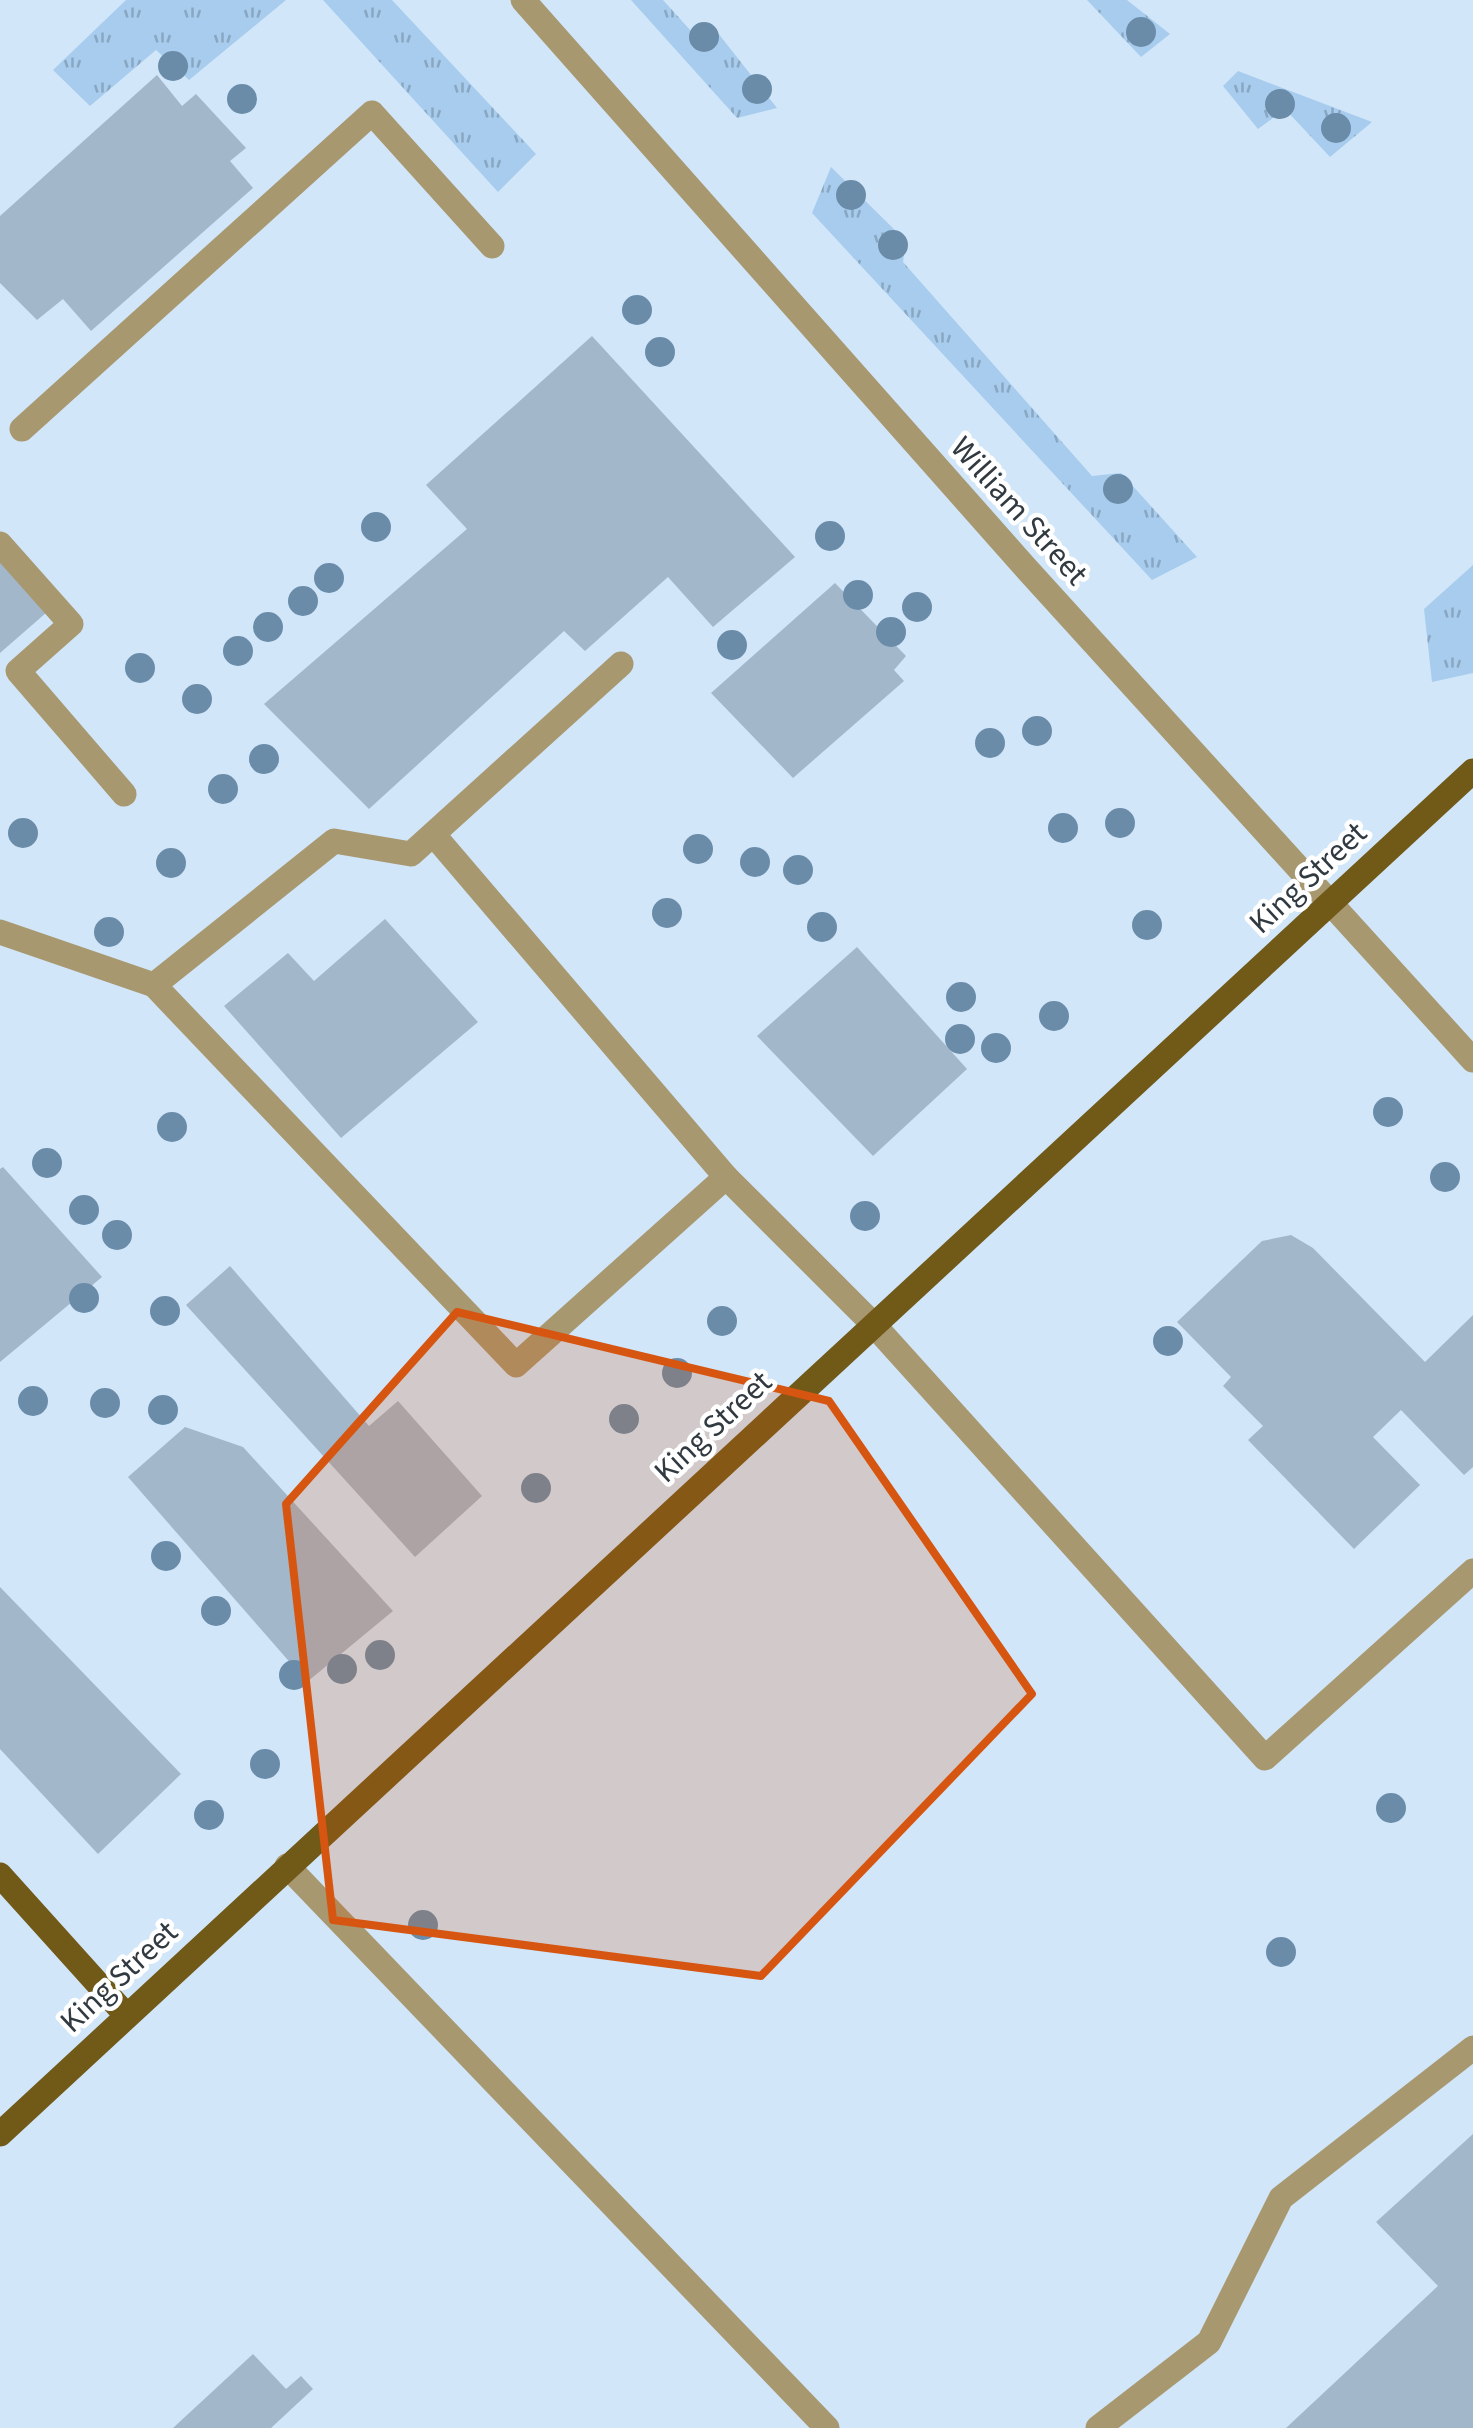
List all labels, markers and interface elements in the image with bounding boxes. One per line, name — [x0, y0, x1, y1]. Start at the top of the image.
street label: William Street — [940, 426, 1099, 596]
street label: King Street — [1239, 811, 1377, 945]
street label: King Street — [644, 1360, 782, 1494]
street label: King Street — [50, 1910, 188, 2044]

